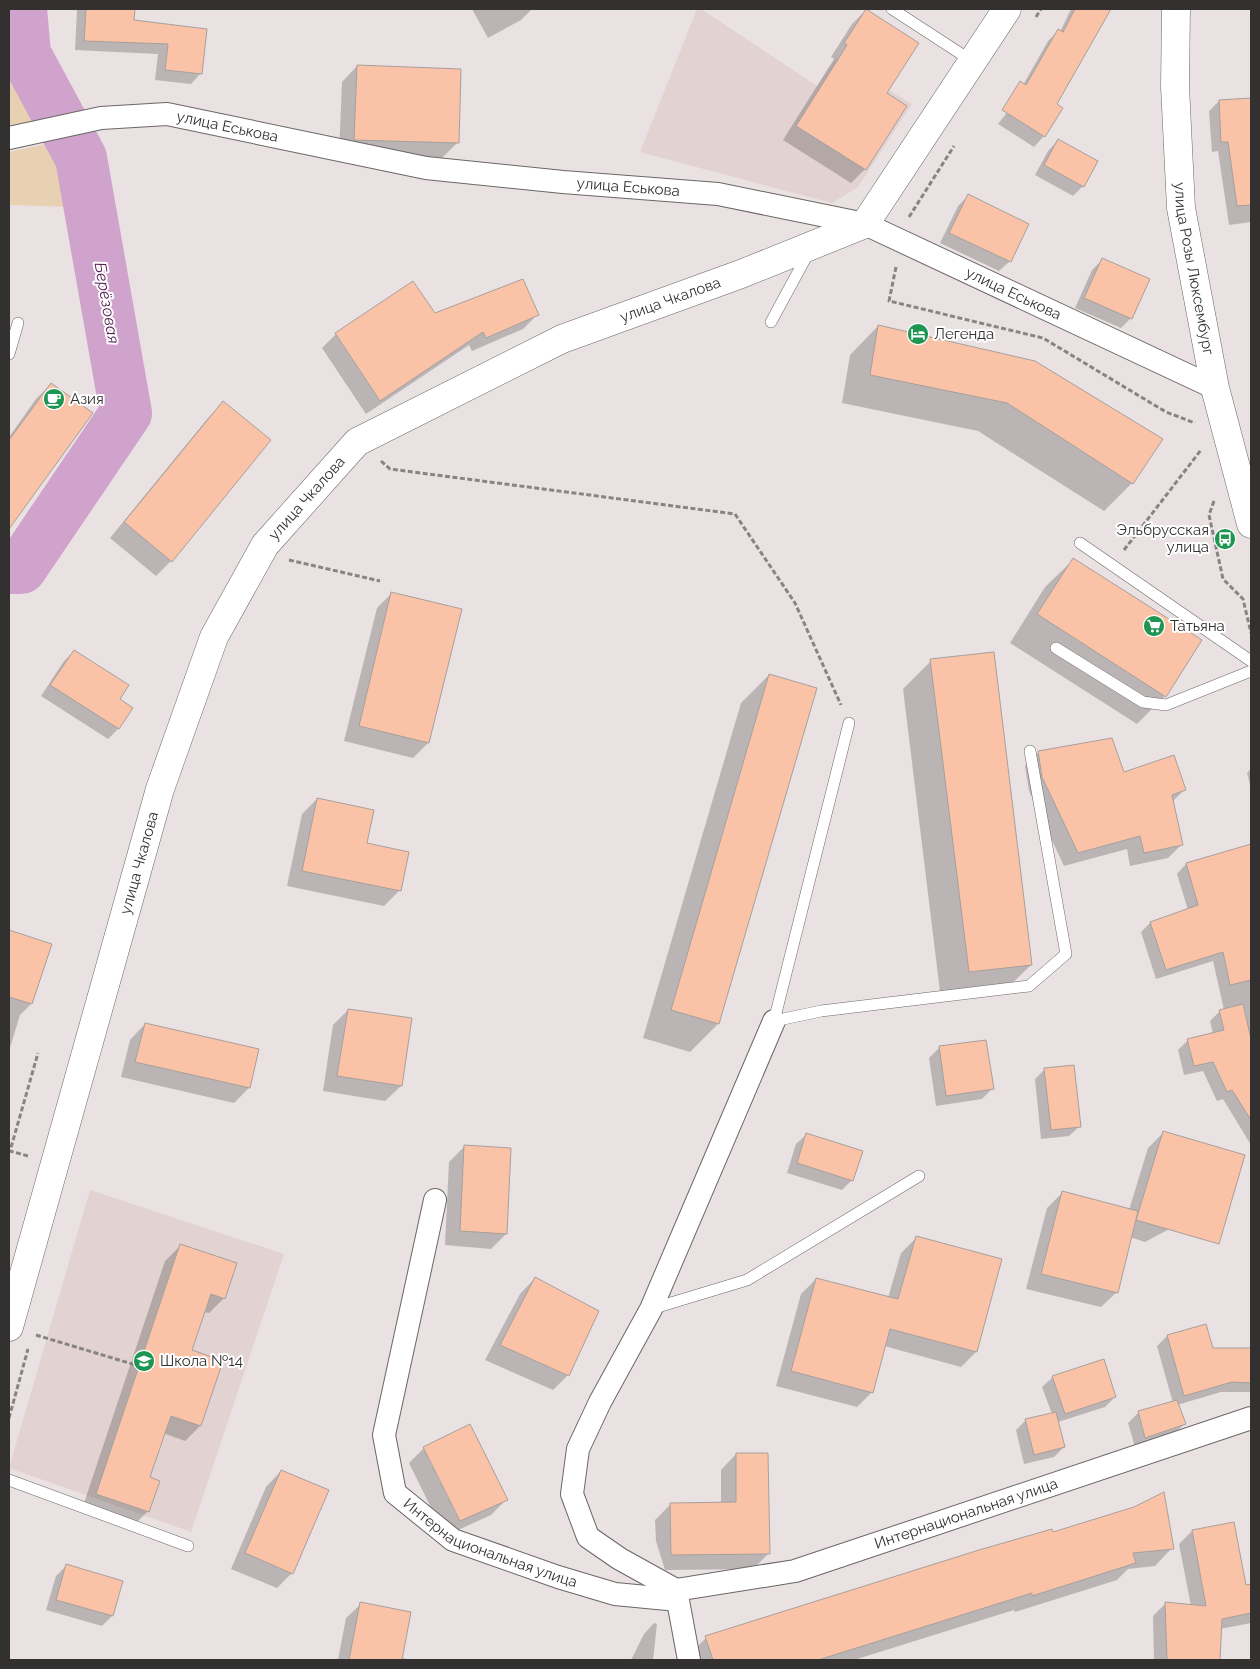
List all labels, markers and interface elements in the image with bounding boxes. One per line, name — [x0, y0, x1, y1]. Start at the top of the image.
street label: улица Еськова — [175, 107, 280, 146]
street label: улица Еськова — [576, 174, 680, 200]
street label: улица Розы Люксембург — [1171, 182, 1218, 357]
water label: Берёзовая — [90, 261, 124, 346]
street label: улица Еськова — [963, 263, 1064, 324]
street label: улица Чкалова — [618, 273, 723, 326]
hotel icon: Легенда — [906, 322, 930, 346]
place label: Легенда — [934, 325, 994, 343]
cafe icon: Азия — [42, 387, 66, 411]
place label: Азия — [70, 390, 104, 408]
street label: улица Чкалова — [265, 453, 349, 544]
place label: Эльбрусская улица — [1116, 521, 1209, 556]
bus stop icon: Эльбрусская улица — [1213, 527, 1237, 551]
supermarket icon: Татьяна — [1142, 614, 1166, 638]
place label: Татьяна — [1170, 617, 1225, 635]
street label: улица Чкалова — [116, 810, 162, 916]
school or university icon: Школа №14 — [132, 1349, 156, 1373]
place label: Школа №14 — [160, 1352, 243, 1370]
street label: Интернациональная улица — [872, 1474, 1060, 1553]
street label: Интернациональная улица — [400, 1494, 579, 1591]

